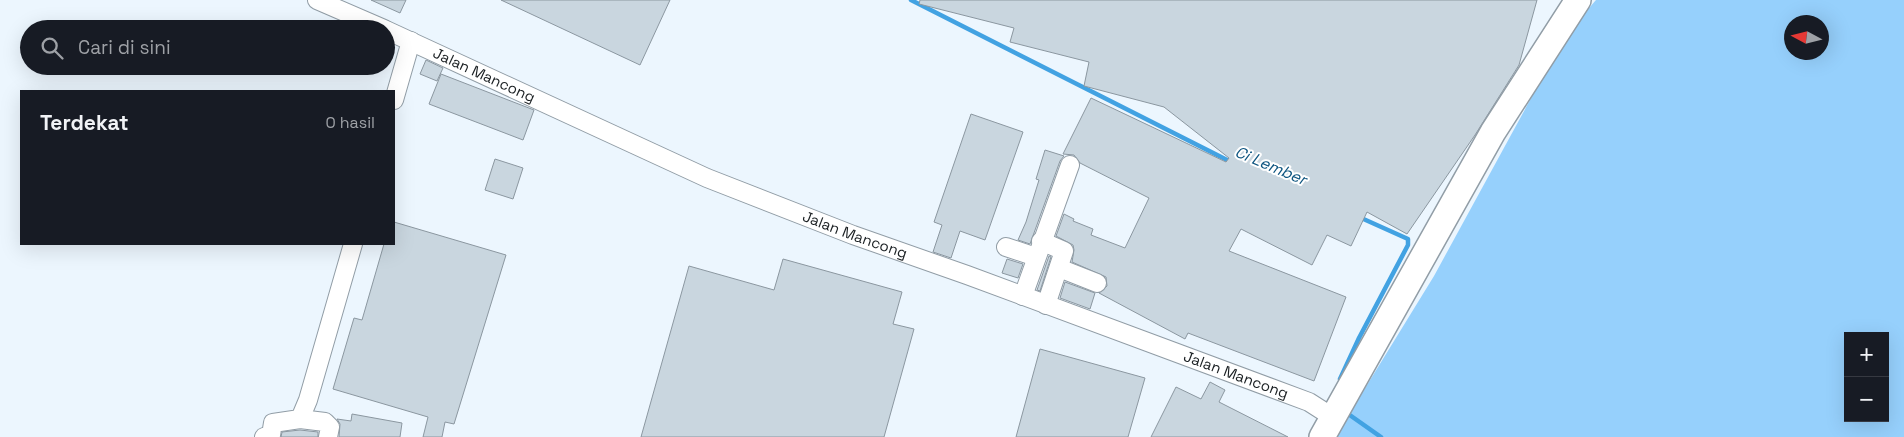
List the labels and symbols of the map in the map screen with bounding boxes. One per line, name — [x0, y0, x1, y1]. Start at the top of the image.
north arrow — [1784, 15, 1829, 60]
street label: Jalan Mancong — [430, 43, 538, 107]
water label: Ci Lember — [1232, 141, 1312, 191]
street label: Jalan Mancong — [800, 206, 910, 262]
street label: Jalan Mancong — [1181, 346, 1291, 403]

